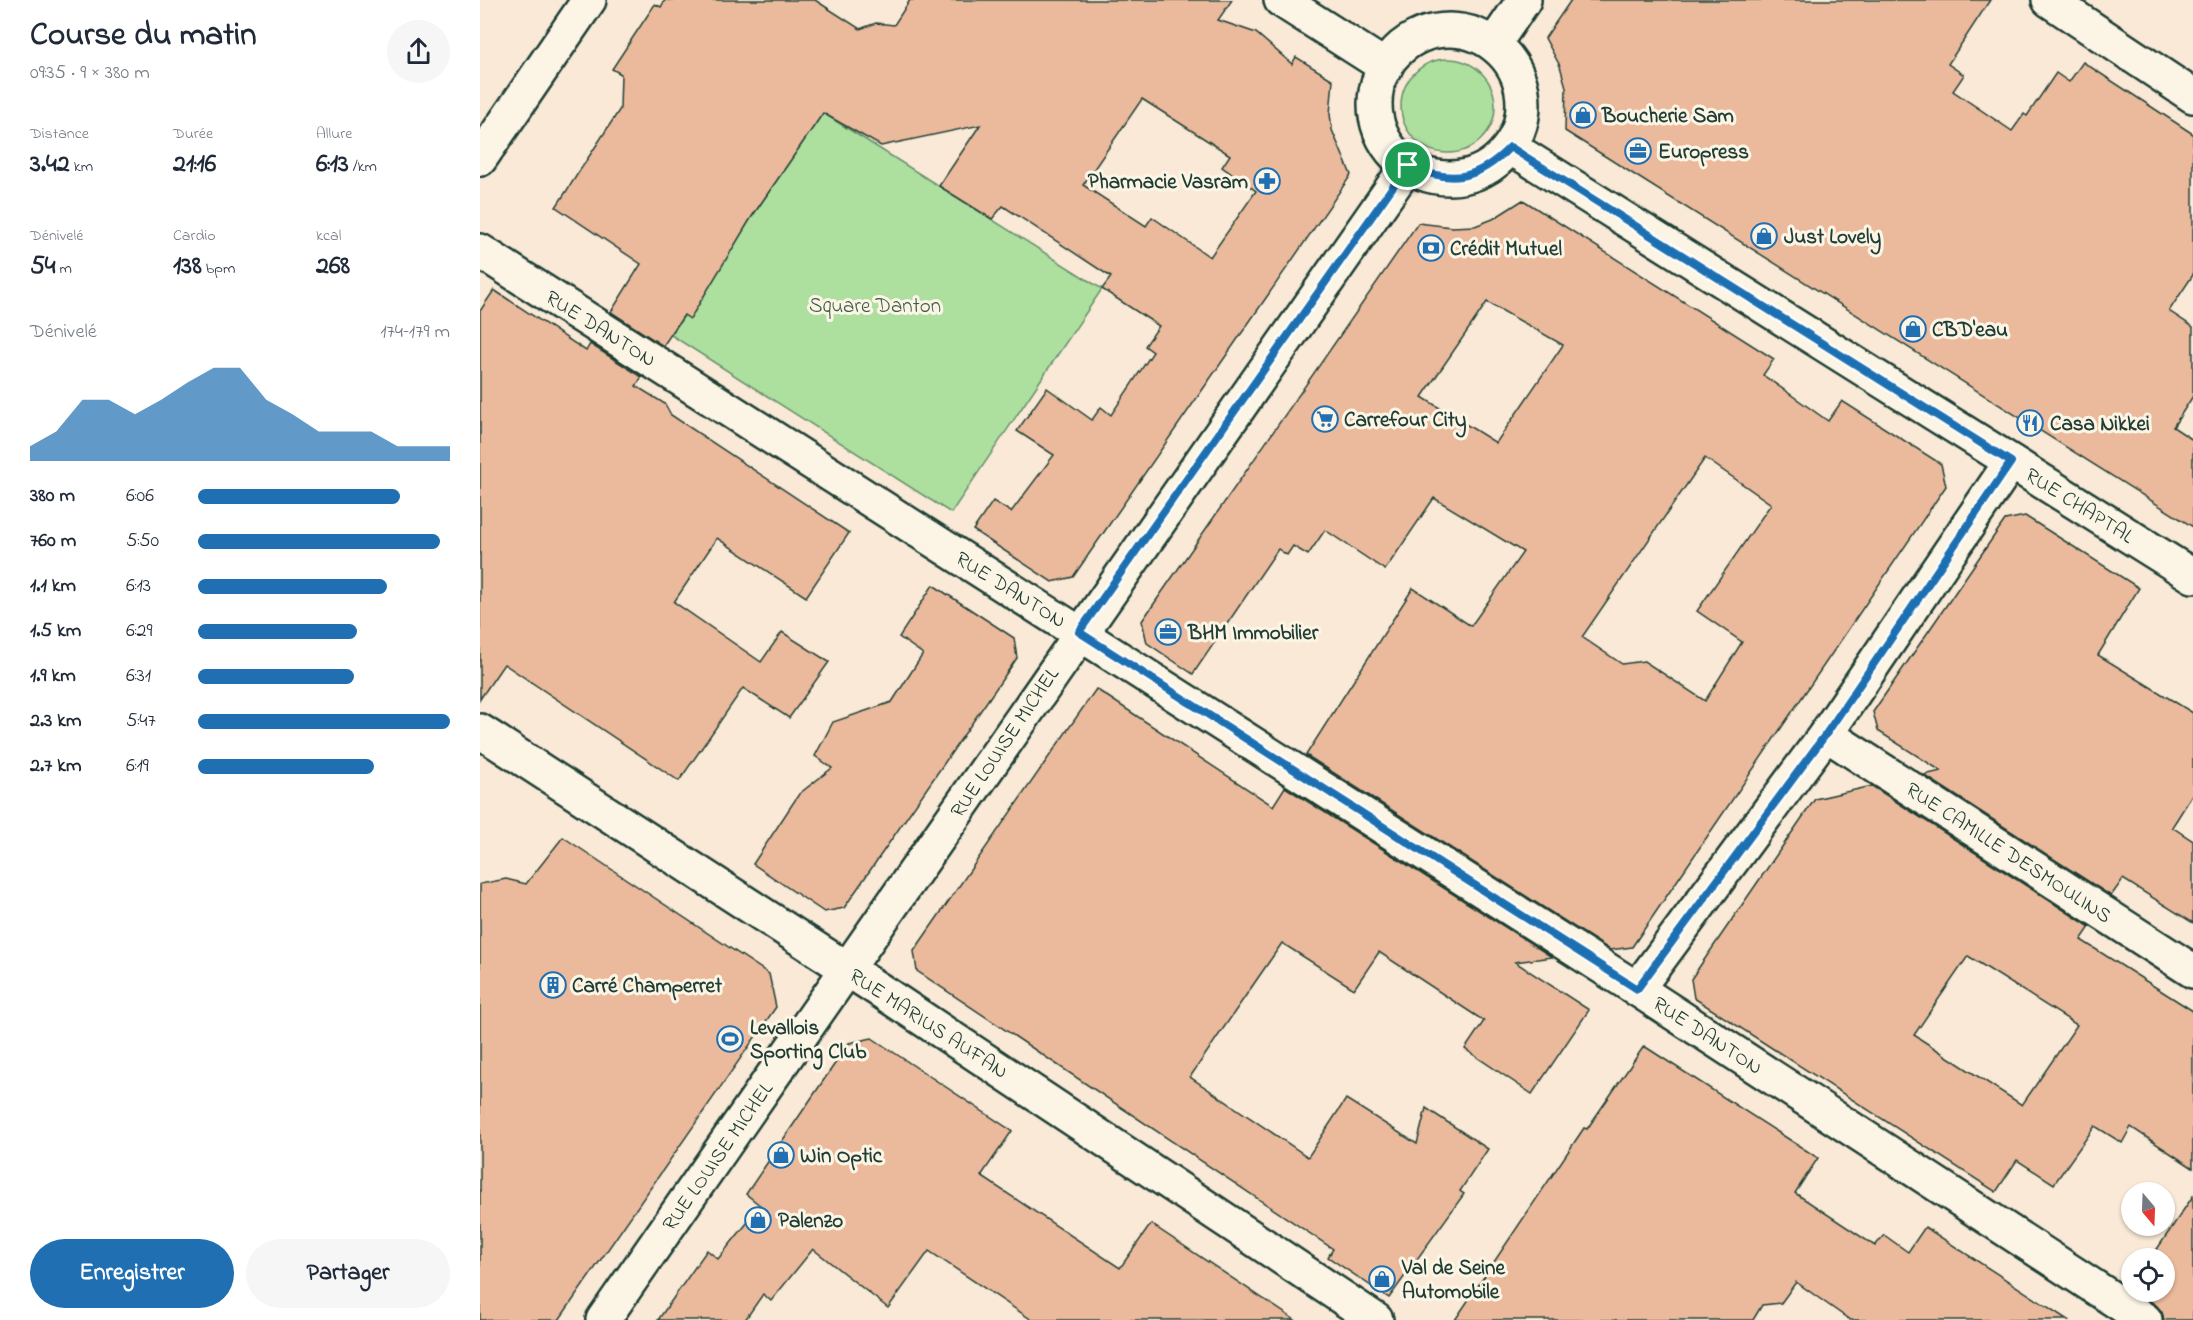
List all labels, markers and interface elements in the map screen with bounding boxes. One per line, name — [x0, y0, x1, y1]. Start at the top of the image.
text: Course du matin — [30, 12, 256, 60]
button: share — [387, 20, 450, 83]
text: 09:35 · 9 × 380 m — [30, 59, 150, 88]
shop icon: Boucherie Sam — [1568, 100, 1598, 130]
place label: Boucherie Sam — [1601, 102, 1734, 132]
text: Distance — [30, 122, 89, 146]
text: Durée — [173, 122, 213, 146]
text: Allure — [316, 122, 352, 146]
office icon: Europress — [1623, 136, 1653, 166]
place label: Europress — [1658, 138, 1749, 168]
pin — [1382, 139, 1433, 190]
text: 3.42 — [30, 146, 70, 184]
text: 21:16 — [173, 146, 216, 184]
text: 6:13 — [316, 146, 349, 184]
icon: arrive — [1391, 148, 1424, 181]
text: km — [70, 155, 93, 179]
text: /km — [349, 155, 377, 179]
pharmacy icon: Pharmacie Vasram — [1252, 166, 1282, 196]
place label: Pharmacie Vasram — [1088, 168, 1248, 198]
shop icon: Just Lovely — [1749, 221, 1779, 251]
place label: Just Lovely — [1784, 223, 1882, 255]
text: Dénivelé — [30, 224, 83, 248]
text: Cardio — [173, 224, 216, 248]
text: kcal — [316, 224, 341, 248]
bank icon: Crédit Mutuel — [1416, 233, 1446, 263]
place label: Crédit Mutuel — [1450, 235, 1562, 265]
text: 54 — [30, 248, 56, 286]
text: 138 — [173, 248, 202, 286]
text: 268 — [316, 248, 350, 286]
text: m — [56, 257, 72, 281]
text: bpm — [202, 257, 235, 281]
street label: RUE DANTON — [539, 284, 661, 376]
park label: Square Danton — [809, 292, 941, 322]
shop icon: CBD'eau — [1898, 314, 1928, 344]
place label: CBD'eau — [1932, 316, 2008, 346]
text: Dénivelé — [30, 318, 97, 347]
text: 174–179 m — [380, 318, 450, 347]
supermarket icon: Carrefour City — [1310, 404, 1340, 434]
place label: Carrefour City — [1344, 406, 1467, 438]
restaurant icon: Casa Nikkei — [2015, 408, 2045, 438]
place label: Casa Nikkei — [2050, 410, 2150, 440]
street label: RUE CHAPTAL — [2019, 461, 2139, 552]
text: 380 m — [30, 482, 75, 511]
text: 6:06 — [126, 482, 154, 511]
text: 760 m — [30, 527, 76, 556]
text: 5:50 — [126, 527, 159, 556]
street label: RUE DANTON — [949, 545, 1071, 637]
text: 1.1 km — [30, 572, 76, 601]
text: 6:13 — [126, 572, 151, 601]
text: 1.5 km — [30, 617, 81, 646]
text: 6:29 — [126, 617, 152, 646]
office icon: BHM Immobilier — [1153, 617, 1183, 647]
place label: BHM Immobilier — [1187, 619, 1319, 649]
text: 1.9 km — [30, 662, 76, 691]
text: 6:31 — [126, 662, 151, 691]
street label: RUE LOUISE MICHEL — [944, 662, 1067, 824]
text: 2.3 km — [30, 707, 82, 736]
text: 5:47 — [126, 707, 156, 736]
text: 2.7 km — [30, 752, 82, 781]
text: 6:19 — [126, 752, 149, 781]
street label: RUE CAMILLE DESMOULINS — [1899, 776, 2117, 932]
street label: RUE MARIUS AUFAN — [843, 962, 1013, 1087]
building icon: Carré Champerret — [538, 970, 568, 1000]
place label: Carré Champerret — [572, 972, 723, 1002]
street label: RUE DANTON — [1646, 990, 1768, 1083]
place label: Levallois Sporting Club — [750, 1014, 867, 1070]
sports icon: Levallois Sporting Club — [715, 1024, 745, 1054]
street label: RUE LOUISE MICHEL — [656, 1076, 782, 1238]
shop icon: Win Optic — [766, 1140, 796, 1170]
place label: Win Optic — [800, 1142, 883, 1172]
north arrow — [2121, 1182, 2175, 1236]
map controls — [2121, 1182, 2175, 1302]
shop icon: Palenzo — [743, 1205, 773, 1235]
place label: Palenzo — [778, 1207, 843, 1237]
button: Enregistrer — [30, 1239, 234, 1308]
button: Partager — [246, 1239, 450, 1308]
button: locate — [2121, 1248, 2175, 1302]
place label: Val de Seine Automobile — [1401, 1254, 1505, 1308]
shop icon: Val de Seine Automobile — [1367, 1264, 1397, 1294]

